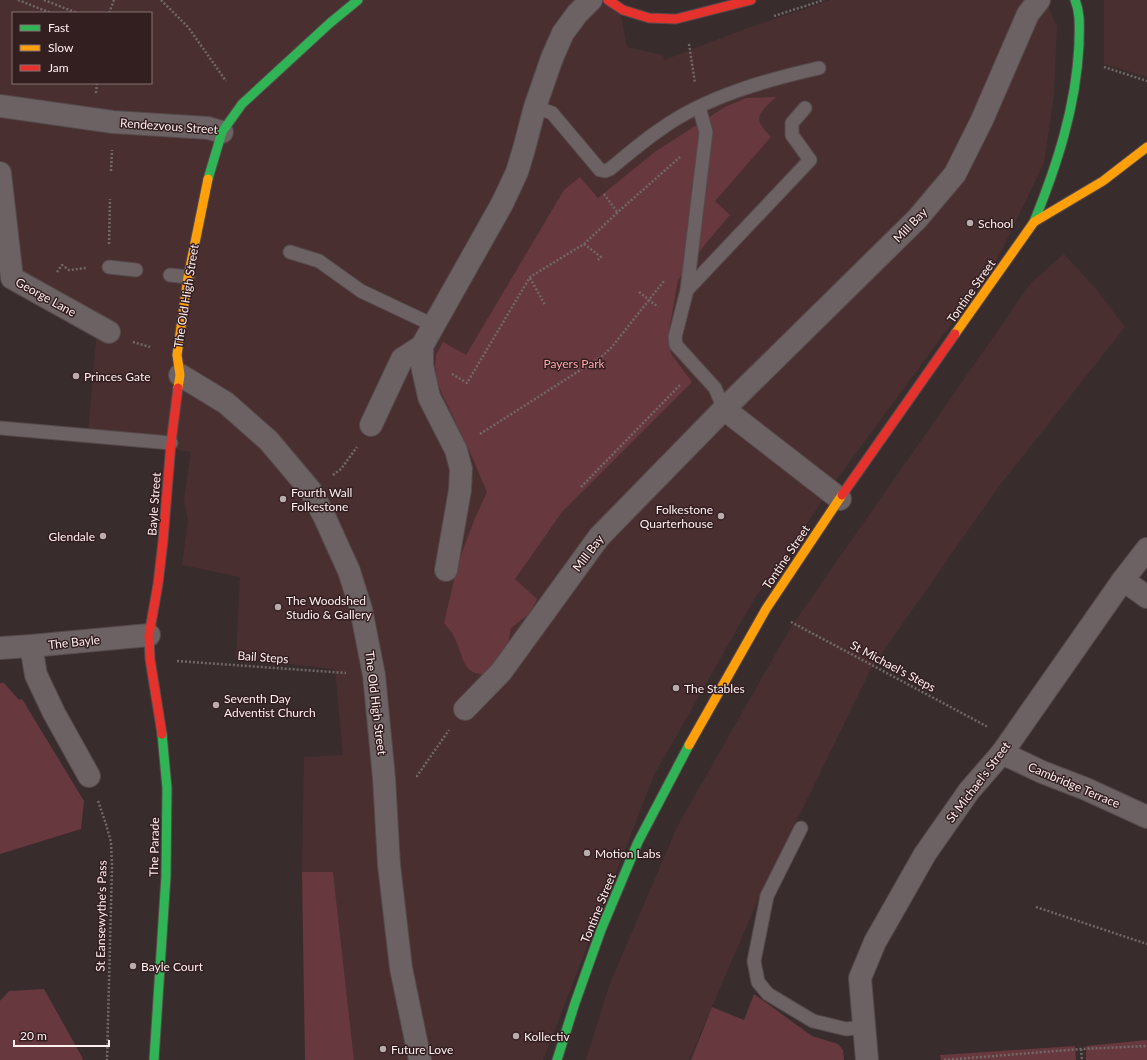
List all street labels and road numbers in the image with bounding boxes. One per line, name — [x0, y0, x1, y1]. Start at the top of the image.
street label: Rendezvous Street — [120, 115, 219, 137]
street label: Mill Bay — [890, 204, 931, 245]
street label: The Old High Street — [170, 242, 202, 349]
street label: Tontine Street — [944, 256, 999, 326]
street label: George Lane — [13, 274, 79, 320]
street label: Bayle Street — [144, 471, 164, 536]
street label: Tontine Street — [759, 522, 813, 592]
street label: Mill Bay — [569, 531, 607, 574]
street label: The Bayle — [47, 632, 101, 652]
street label: St Michael's Steps — [848, 637, 938, 695]
street label: Bail Steps — [237, 648, 289, 666]
street label: The Old High Street — [362, 650, 390, 757]
street label: St Michael's Street — [943, 738, 1014, 825]
street label: Cambridge Terrace — [1026, 759, 1122, 811]
street label: The Parade — [146, 817, 162, 877]
street label: St Eansewythe's Pass — [93, 860, 109, 972]
street label: Tontine Street — [577, 870, 619, 945]

